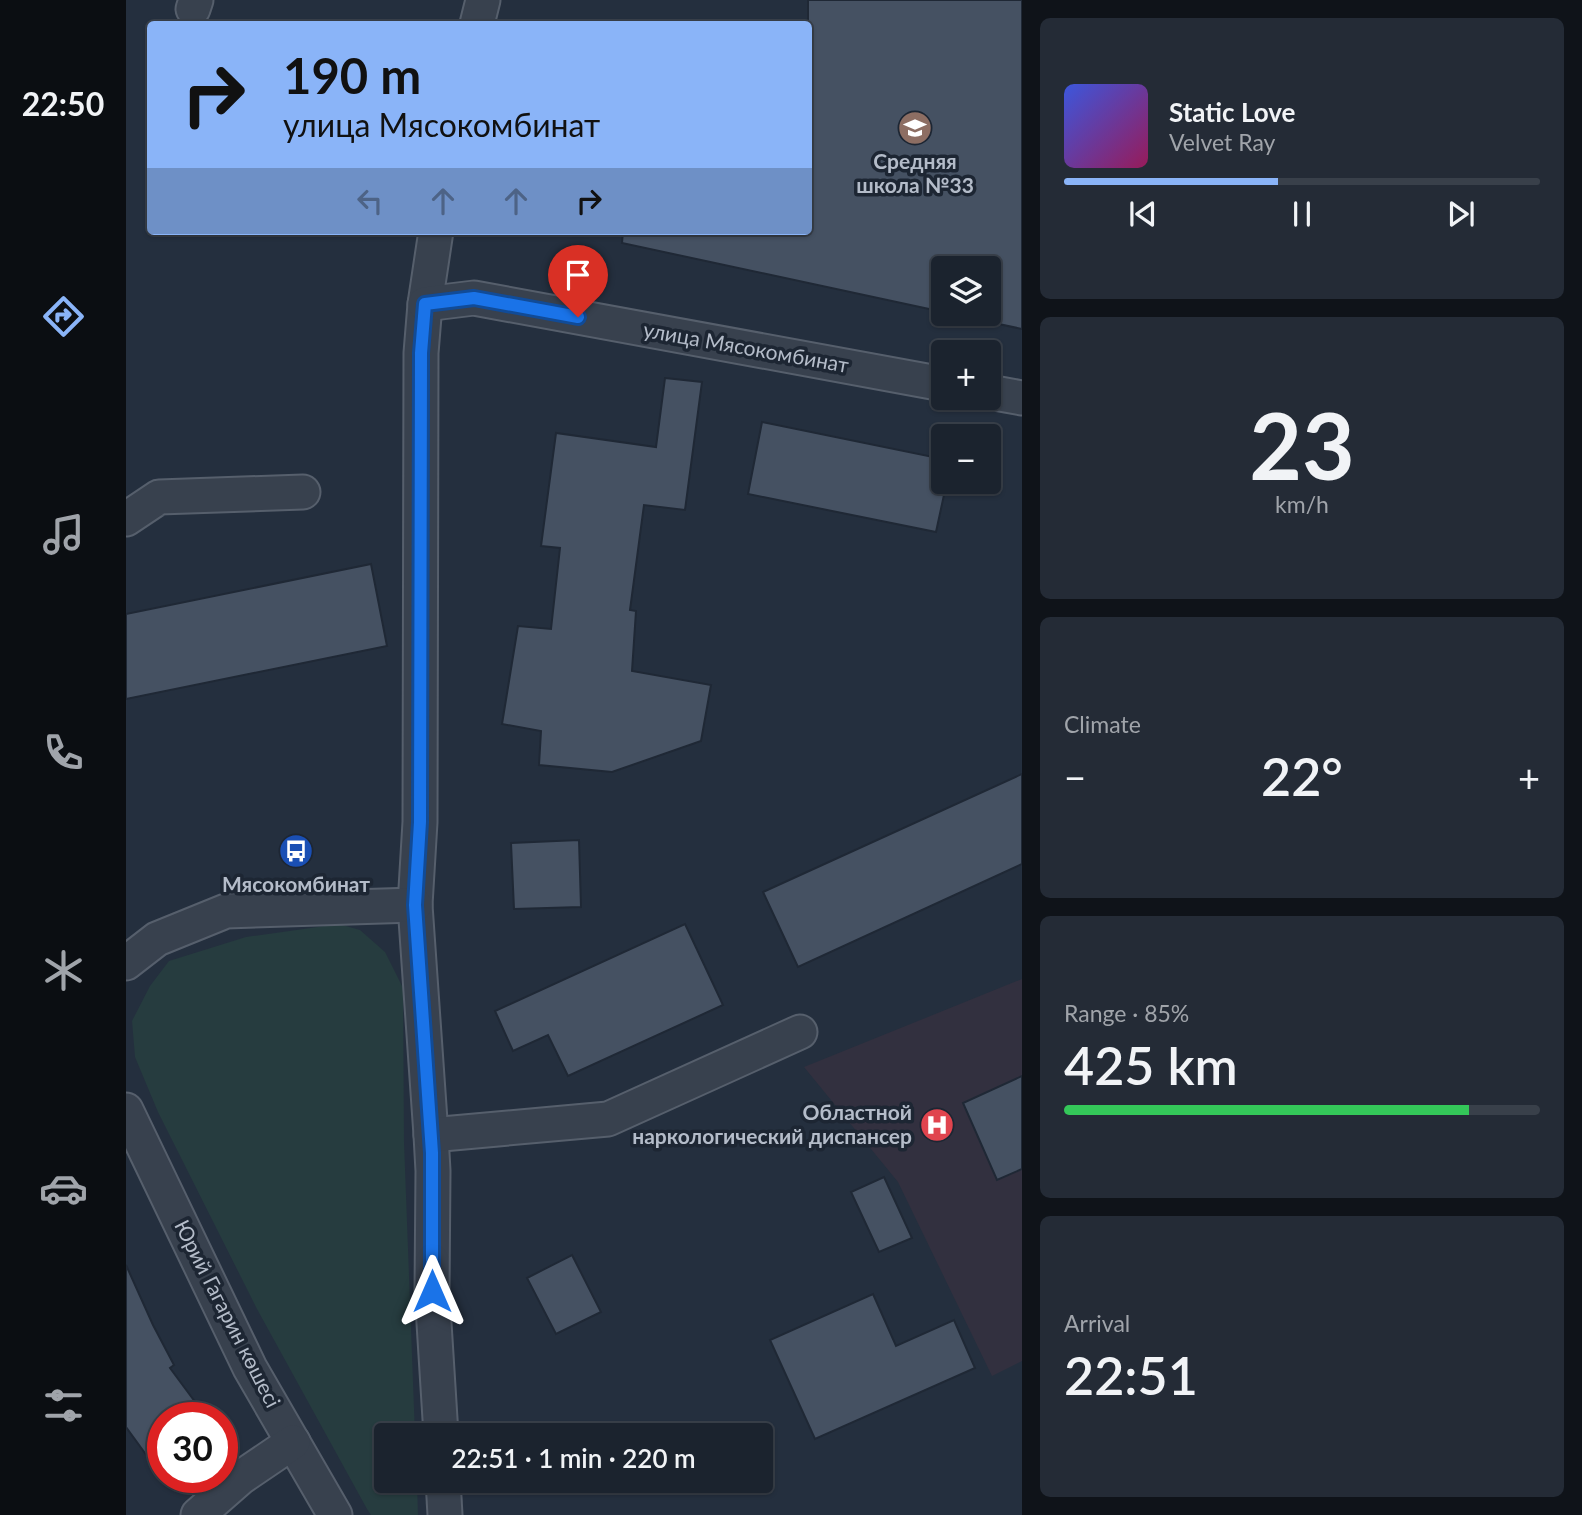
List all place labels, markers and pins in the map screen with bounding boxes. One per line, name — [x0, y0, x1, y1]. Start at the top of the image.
school or university icon: Средняя школа №33 — [896, 109, 934, 147]
place label: Средняя школа №33 — [856, 148, 974, 197]
pin — [548, 245, 608, 317]
bus stop icon: Мясокомбинат — [277, 832, 315, 870]
place label: Мясокомбинат — [222, 871, 370, 896]
place label: Областной наркологический диспансер — [632, 1099, 912, 1148]
hospital icon: Областной наркологический диспансер — [918, 1106, 956, 1144]

